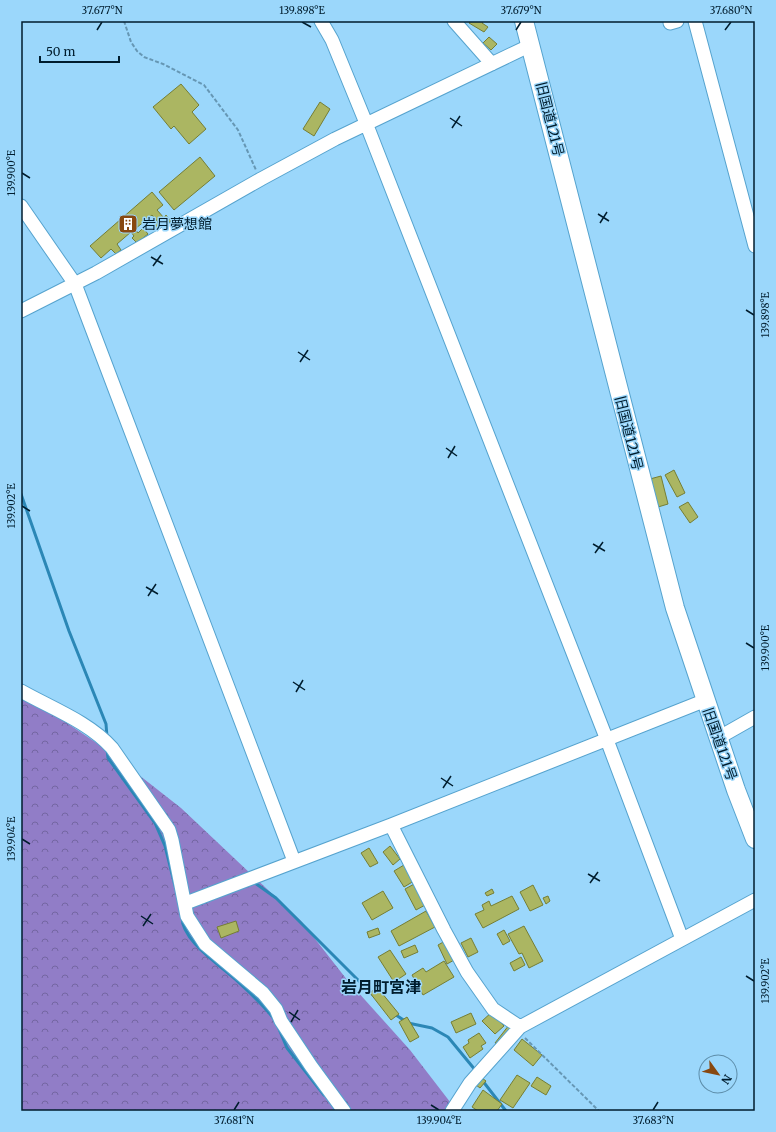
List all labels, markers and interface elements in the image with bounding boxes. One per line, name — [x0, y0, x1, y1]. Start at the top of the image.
text: 37.677°N — [82, 4, 123, 17]
text: 139.898°E — [279, 4, 325, 17]
text: 37.679°N — [501, 4, 542, 17]
text: 37.680°N — [710, 4, 752, 17]
scale bar — [40, 38, 119, 64]
text: 50 m — [46, 44, 75, 59]
street label: 旧国道121号 — [532, 80, 568, 158]
text: 139.900°E — [5, 149, 18, 196]
building icon: 岩月夢想館 — [117, 213, 139, 235]
place label: 岩月夢想館 — [142, 215, 212, 233]
text: 139.898°E — [759, 292, 772, 338]
street label: 旧国道121号 — [611, 394, 647, 472]
text: 139.902°E — [5, 483, 18, 529]
text: 139.900°E — [759, 624, 772, 671]
street label: 旧国道121号 — [699, 705, 741, 783]
text: 139.904°E — [5, 816, 18, 861]
text: 139.902°E — [759, 958, 772, 1004]
district label: 岩月町宮津 — [341, 977, 421, 997]
north arrow — [698, 1054, 738, 1094]
text: N — [718, 1072, 735, 1087]
text: 37.681°N — [214, 1114, 254, 1127]
text: 139.904°E — [417, 1114, 462, 1127]
text: 37.683°N — [632, 1114, 674, 1127]

